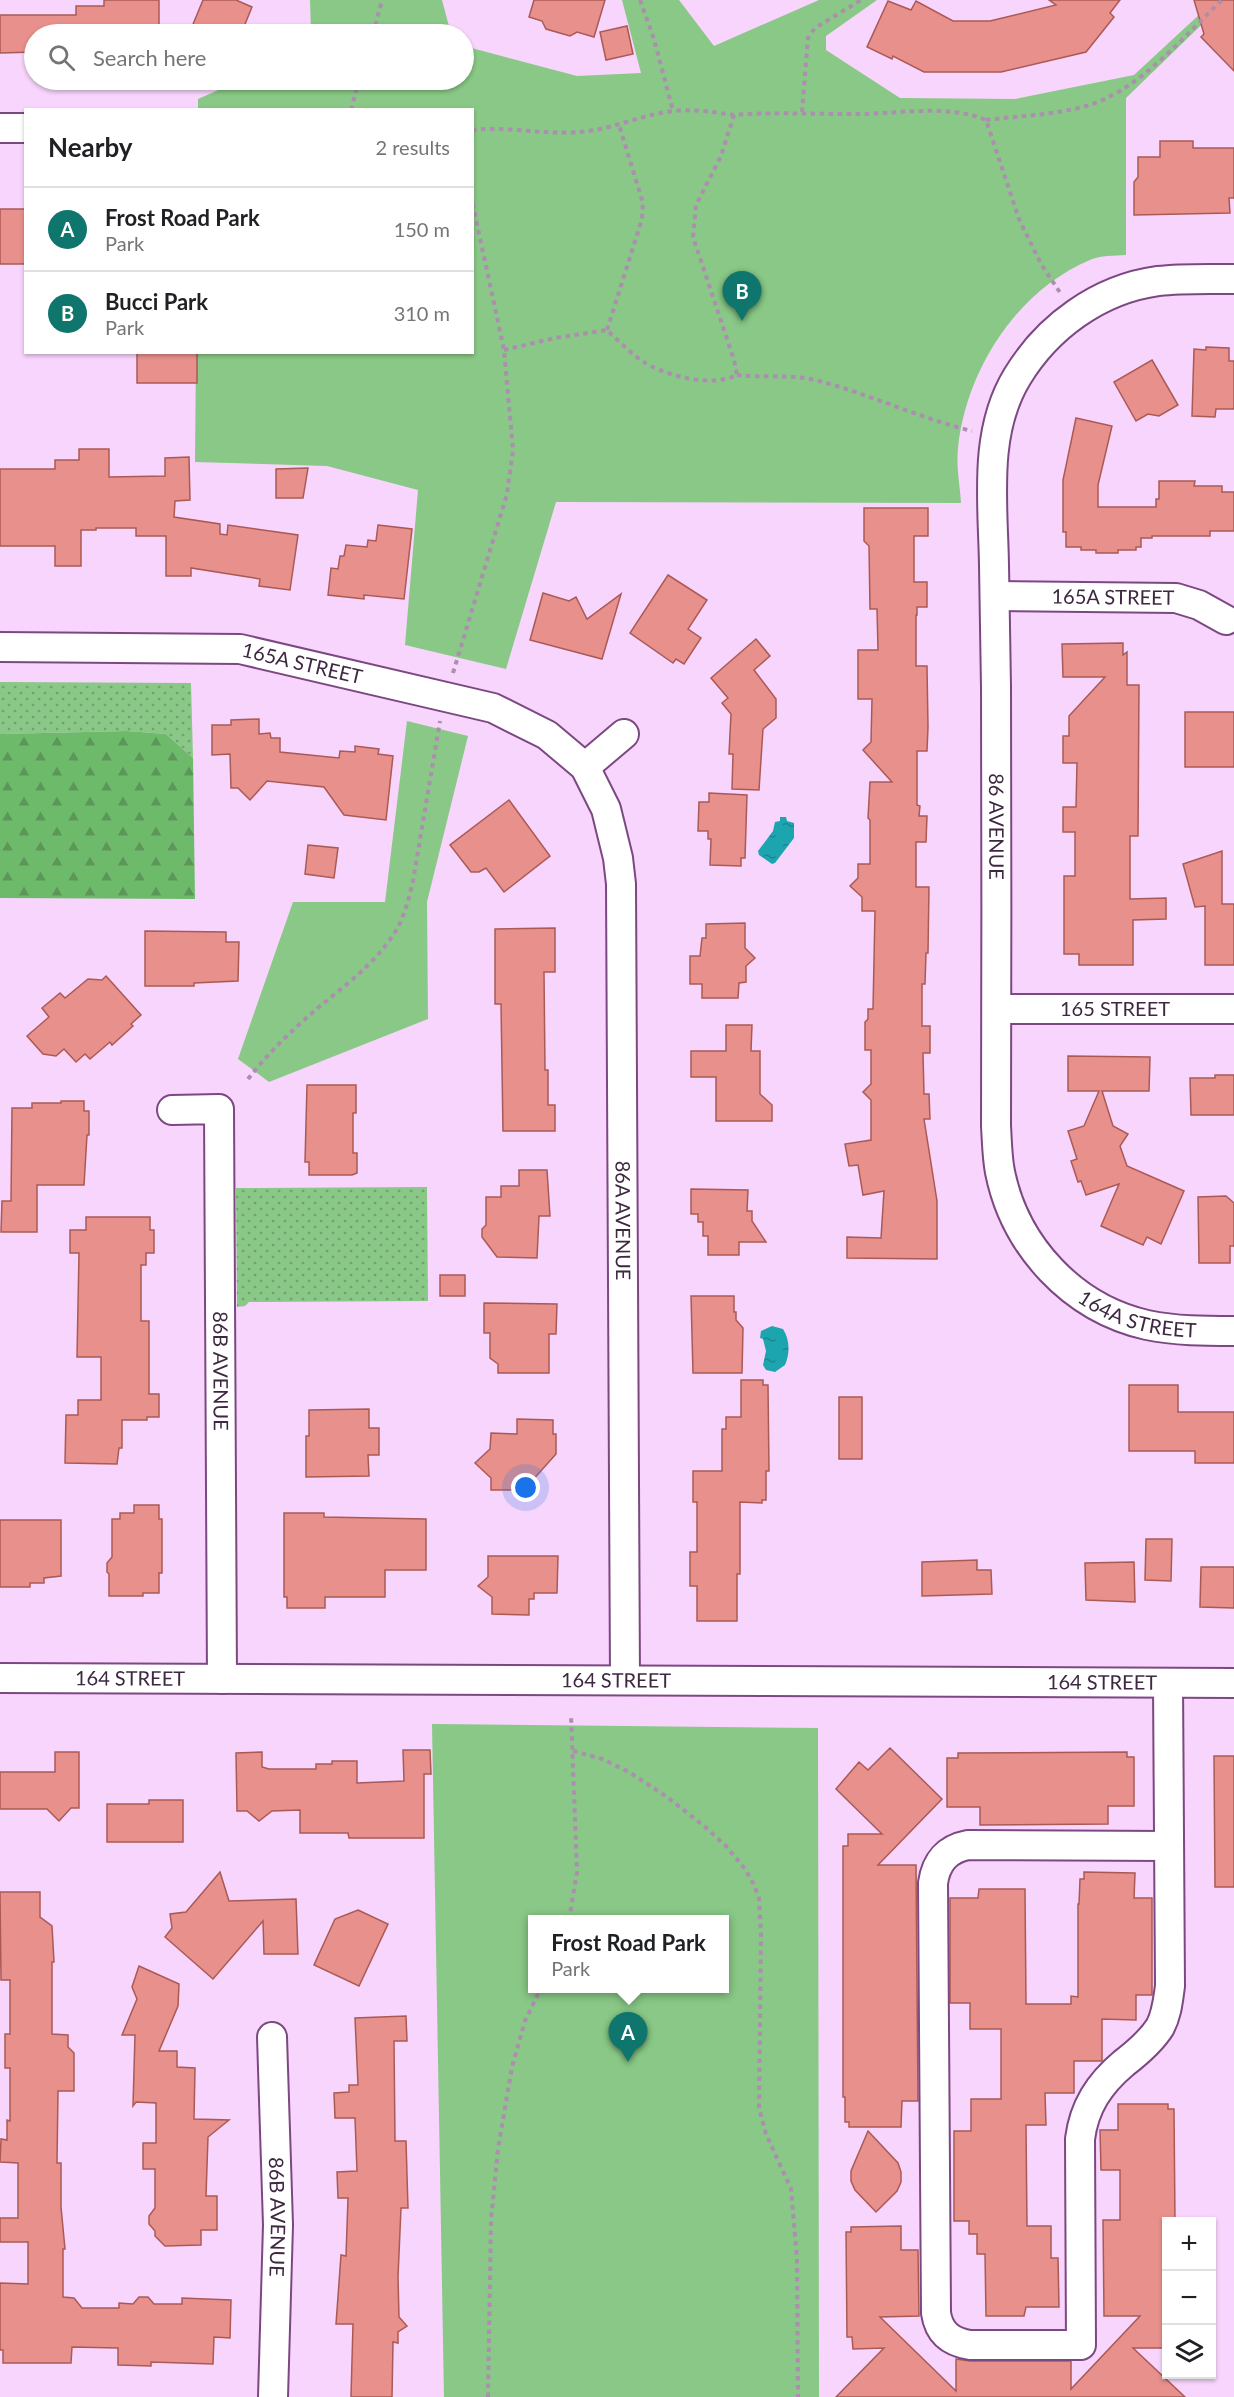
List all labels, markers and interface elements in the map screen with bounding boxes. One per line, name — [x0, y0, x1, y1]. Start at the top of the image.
search box — [24, 24, 474, 90]
icon: search — [45, 41, 78, 74]
text: Search here — [93, 44, 206, 71]
text: Nearby — [48, 131, 133, 163]
text: 2 results — [375, 135, 450, 159]
text: Frost Road Park — [105, 204, 260, 231]
text: A — [61, 217, 74, 241]
text: 150 m — [394, 217, 450, 241]
text: Park — [105, 231, 144, 255]
pin: B — [722, 272, 762, 321]
text: Bucci Park — [105, 288, 208, 315]
text: B — [61, 301, 74, 325]
text: 310 m — [394, 301, 450, 325]
text: Park — [105, 315, 144, 339]
street label: 165A STREET — [1051, 584, 1175, 609]
street label: 165A STREET — [240, 637, 365, 688]
street label: 86 AVENUE — [985, 773, 1009, 880]
street label: 165 STREET — [1060, 996, 1170, 1020]
street label: 86A AVENUE — [611, 1161, 636, 1280]
street label: 164A STREET — [1074, 1285, 1197, 1342]
street label: 86B AVENUE — [209, 1311, 234, 1431]
your location — [511, 1473, 540, 1502]
street label: 164 STREET — [75, 1665, 185, 1690]
street label: 164 STREET — [561, 1667, 671, 1692]
street label: 164 STREET — [1047, 1669, 1157, 1694]
popup — [528, 1915, 729, 1993]
text: Frost Road Park — [551, 1929, 706, 1956]
text: Park — [551, 1956, 590, 1980]
pin: A — [608, 2012, 648, 2062]
street label: 86B AVENUE — [265, 2157, 291, 2277]
map controls — [1162, 2217, 1216, 2379]
button: + — [1162, 2217, 1216, 2271]
button: − — [1162, 2271, 1216, 2325]
button: layers — [1162, 2325, 1216, 2379]

